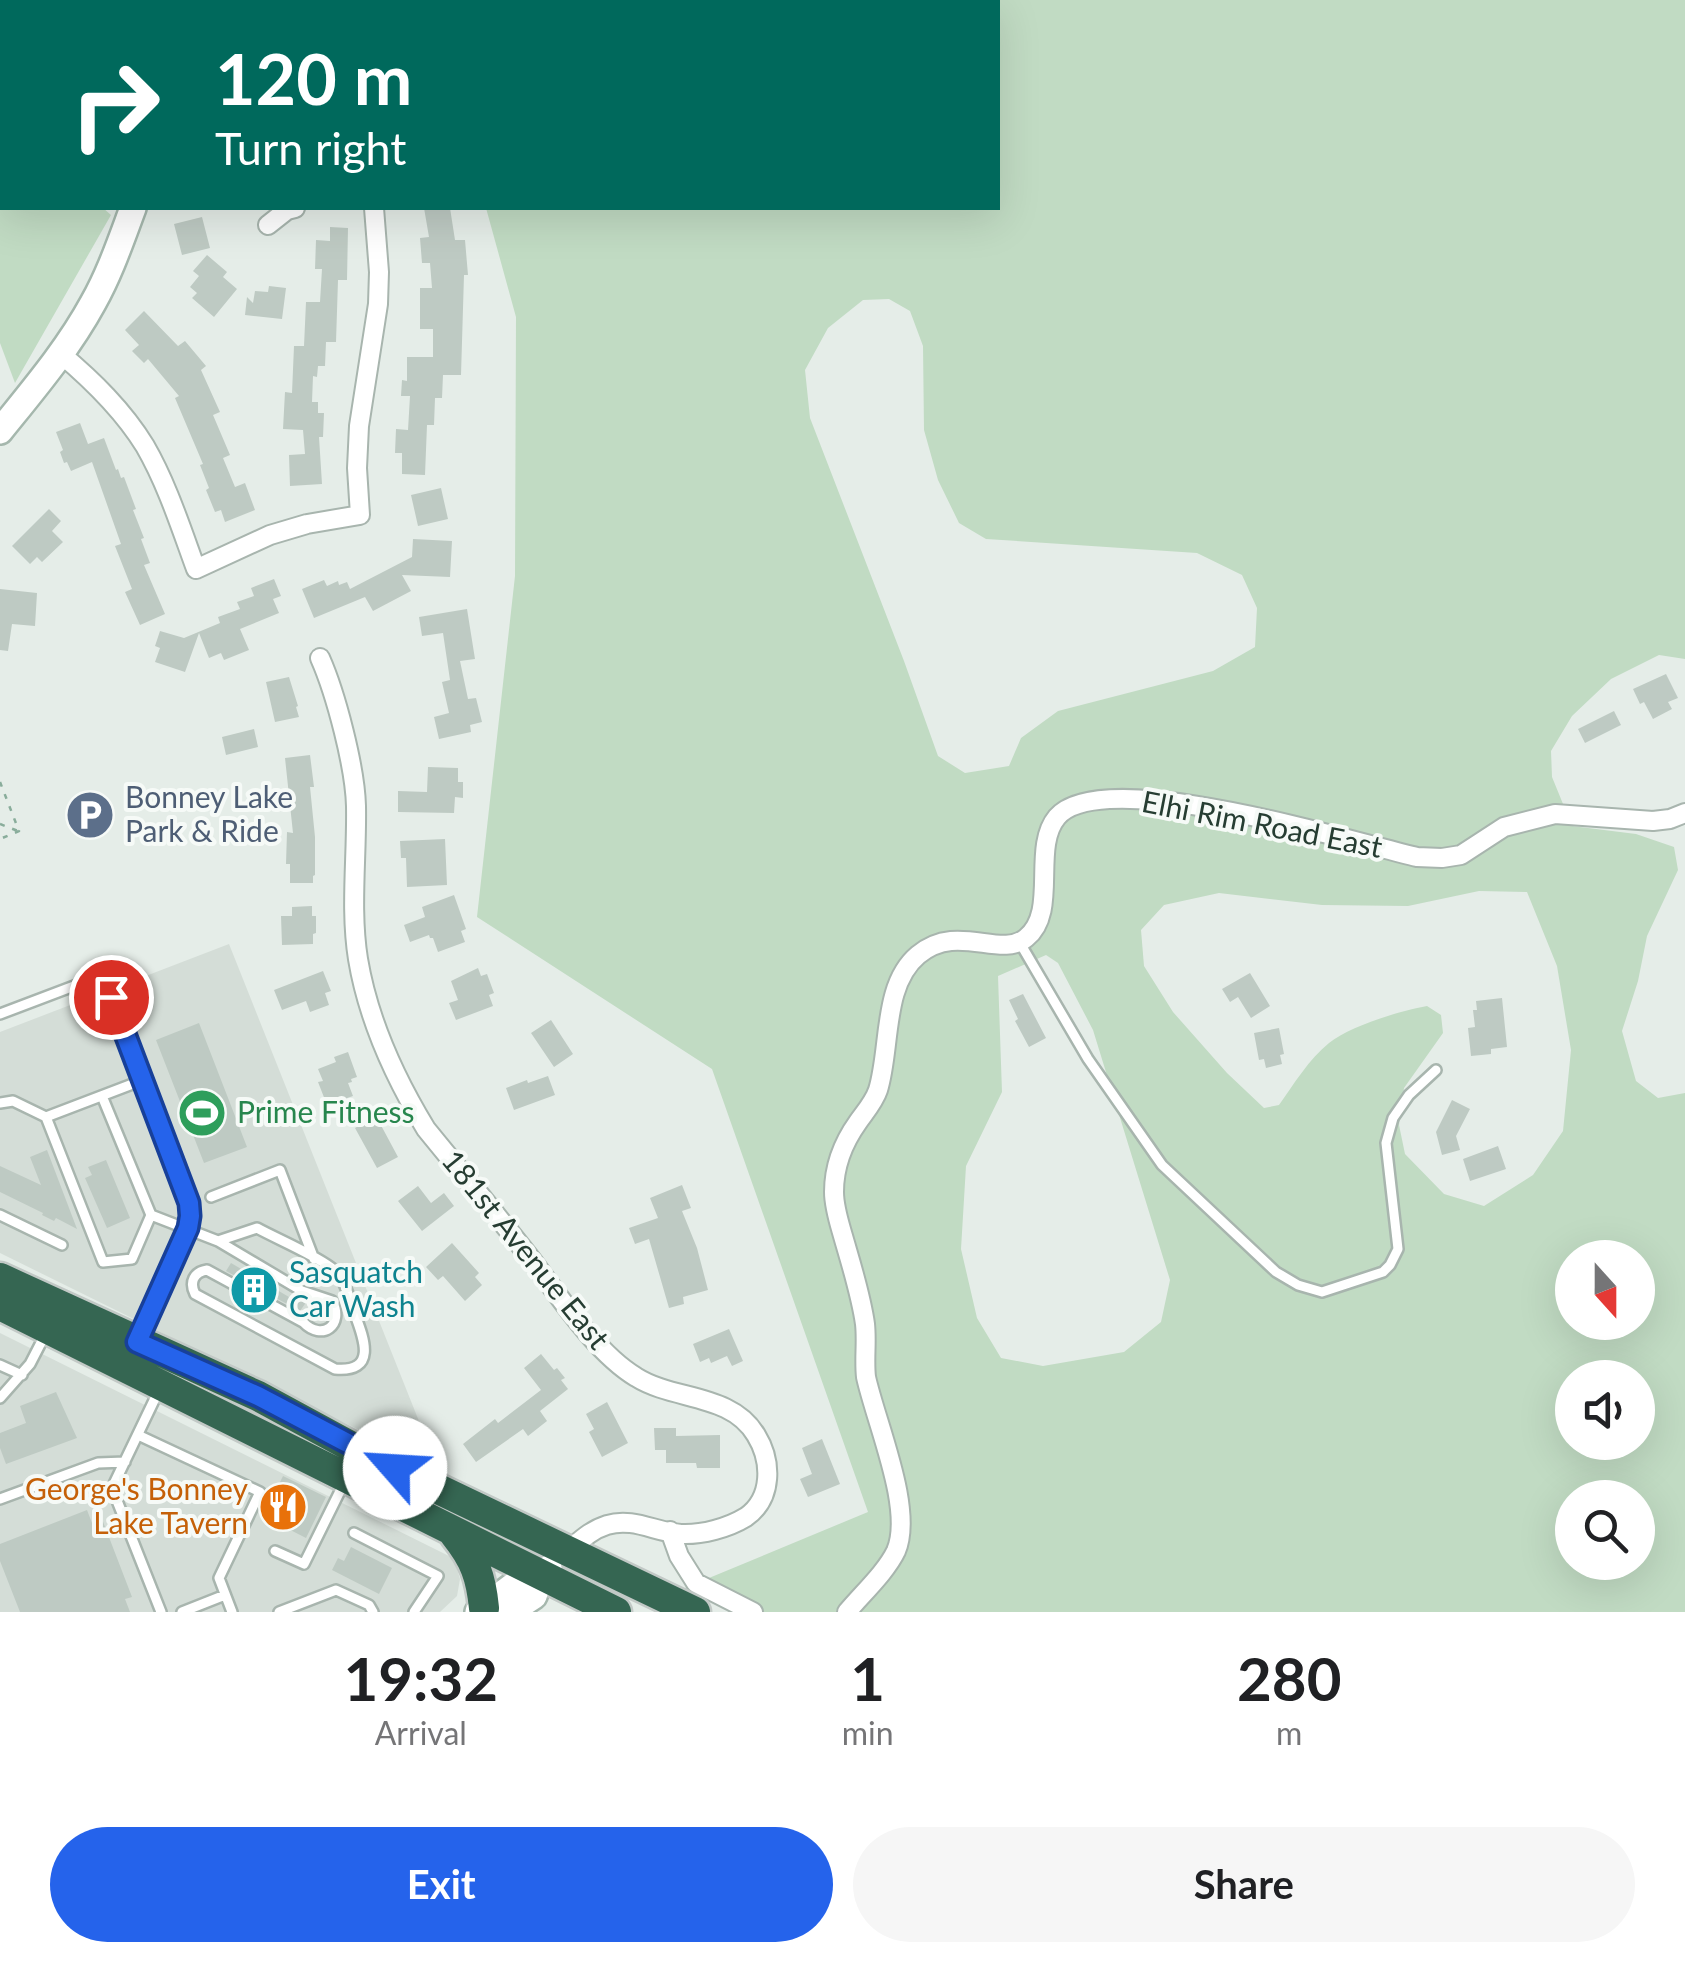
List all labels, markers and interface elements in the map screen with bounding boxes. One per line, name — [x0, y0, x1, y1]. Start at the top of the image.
text: 120 m — [215, 36, 412, 120]
icon: right — [50, 40, 180, 170]
text: Turn right — [215, 121, 406, 175]
place label: Bonney Lake Park & Ride — [125, 778, 293, 848]
street label: Elhi Rim Road East — [1139, 782, 1386, 864]
parking icon: Bonney Lake Park & Ride — [64, 789, 116, 841]
pin — [69, 955, 154, 1040]
icon: arrive — [84, 970, 139, 1025]
sports icon: Prime Fitness — [176, 1087, 228, 1139]
place label: Prime Fitness — [237, 1093, 414, 1129]
street label: 181st Avenue East — [435, 1142, 618, 1356]
north arrow — [1555, 1240, 1655, 1340]
map controls — [1555, 1240, 1655, 1580]
place label: Sasquatch Car Wash — [289, 1253, 423, 1323]
building icon: Sasquatch Car Wash — [228, 1264, 280, 1316]
button: sound — [1555, 1360, 1655, 1460]
position arrow — [343, 1416, 447, 1520]
place label: George's Bonney Lake Tavern — [25, 1470, 249, 1540]
button: search — [1555, 1480, 1655, 1580]
restaurant icon: George's Bonney Lake Tavern — [257, 1481, 309, 1533]
text: 19:32 — [344, 1642, 498, 1714]
text: 1 — [850, 1642, 885, 1714]
text: 280 — [1237, 1642, 1341, 1714]
text: Arrival — [375, 1713, 467, 1752]
text: min — [842, 1713, 894, 1752]
text: m — [1276, 1713, 1302, 1752]
button: Exit — [50, 1827, 833, 1942]
button: Share — [853, 1827, 1635, 1942]

